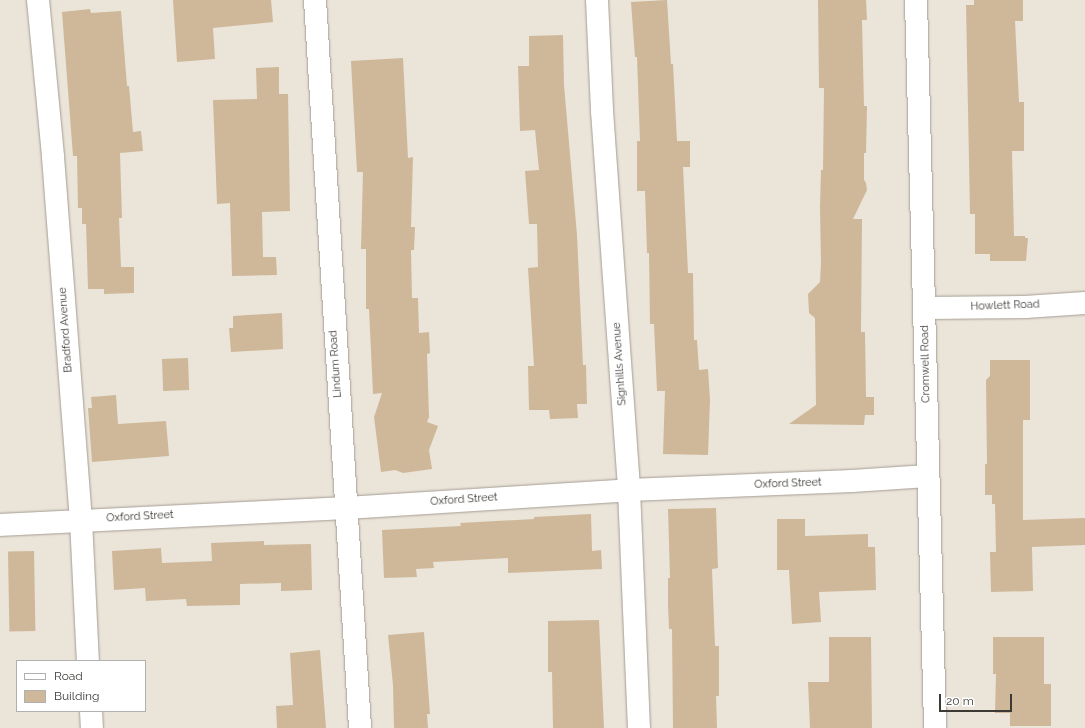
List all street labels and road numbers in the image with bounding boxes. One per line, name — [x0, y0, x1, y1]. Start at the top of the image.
street label: Bradford Avenue — [56, 287, 76, 373]
street label: Howlett Road — [970, 298, 1040, 314]
street label: Signhills Avenue — [610, 322, 630, 406]
street label: Cromwell Road — [919, 325, 933, 403]
street label: Lindum Road — [327, 330, 345, 398]
street label: Oxford Street — [754, 476, 822, 492]
street label: Oxford Street — [430, 491, 498, 509]
street label: Oxford Street — [106, 509, 174, 525]

